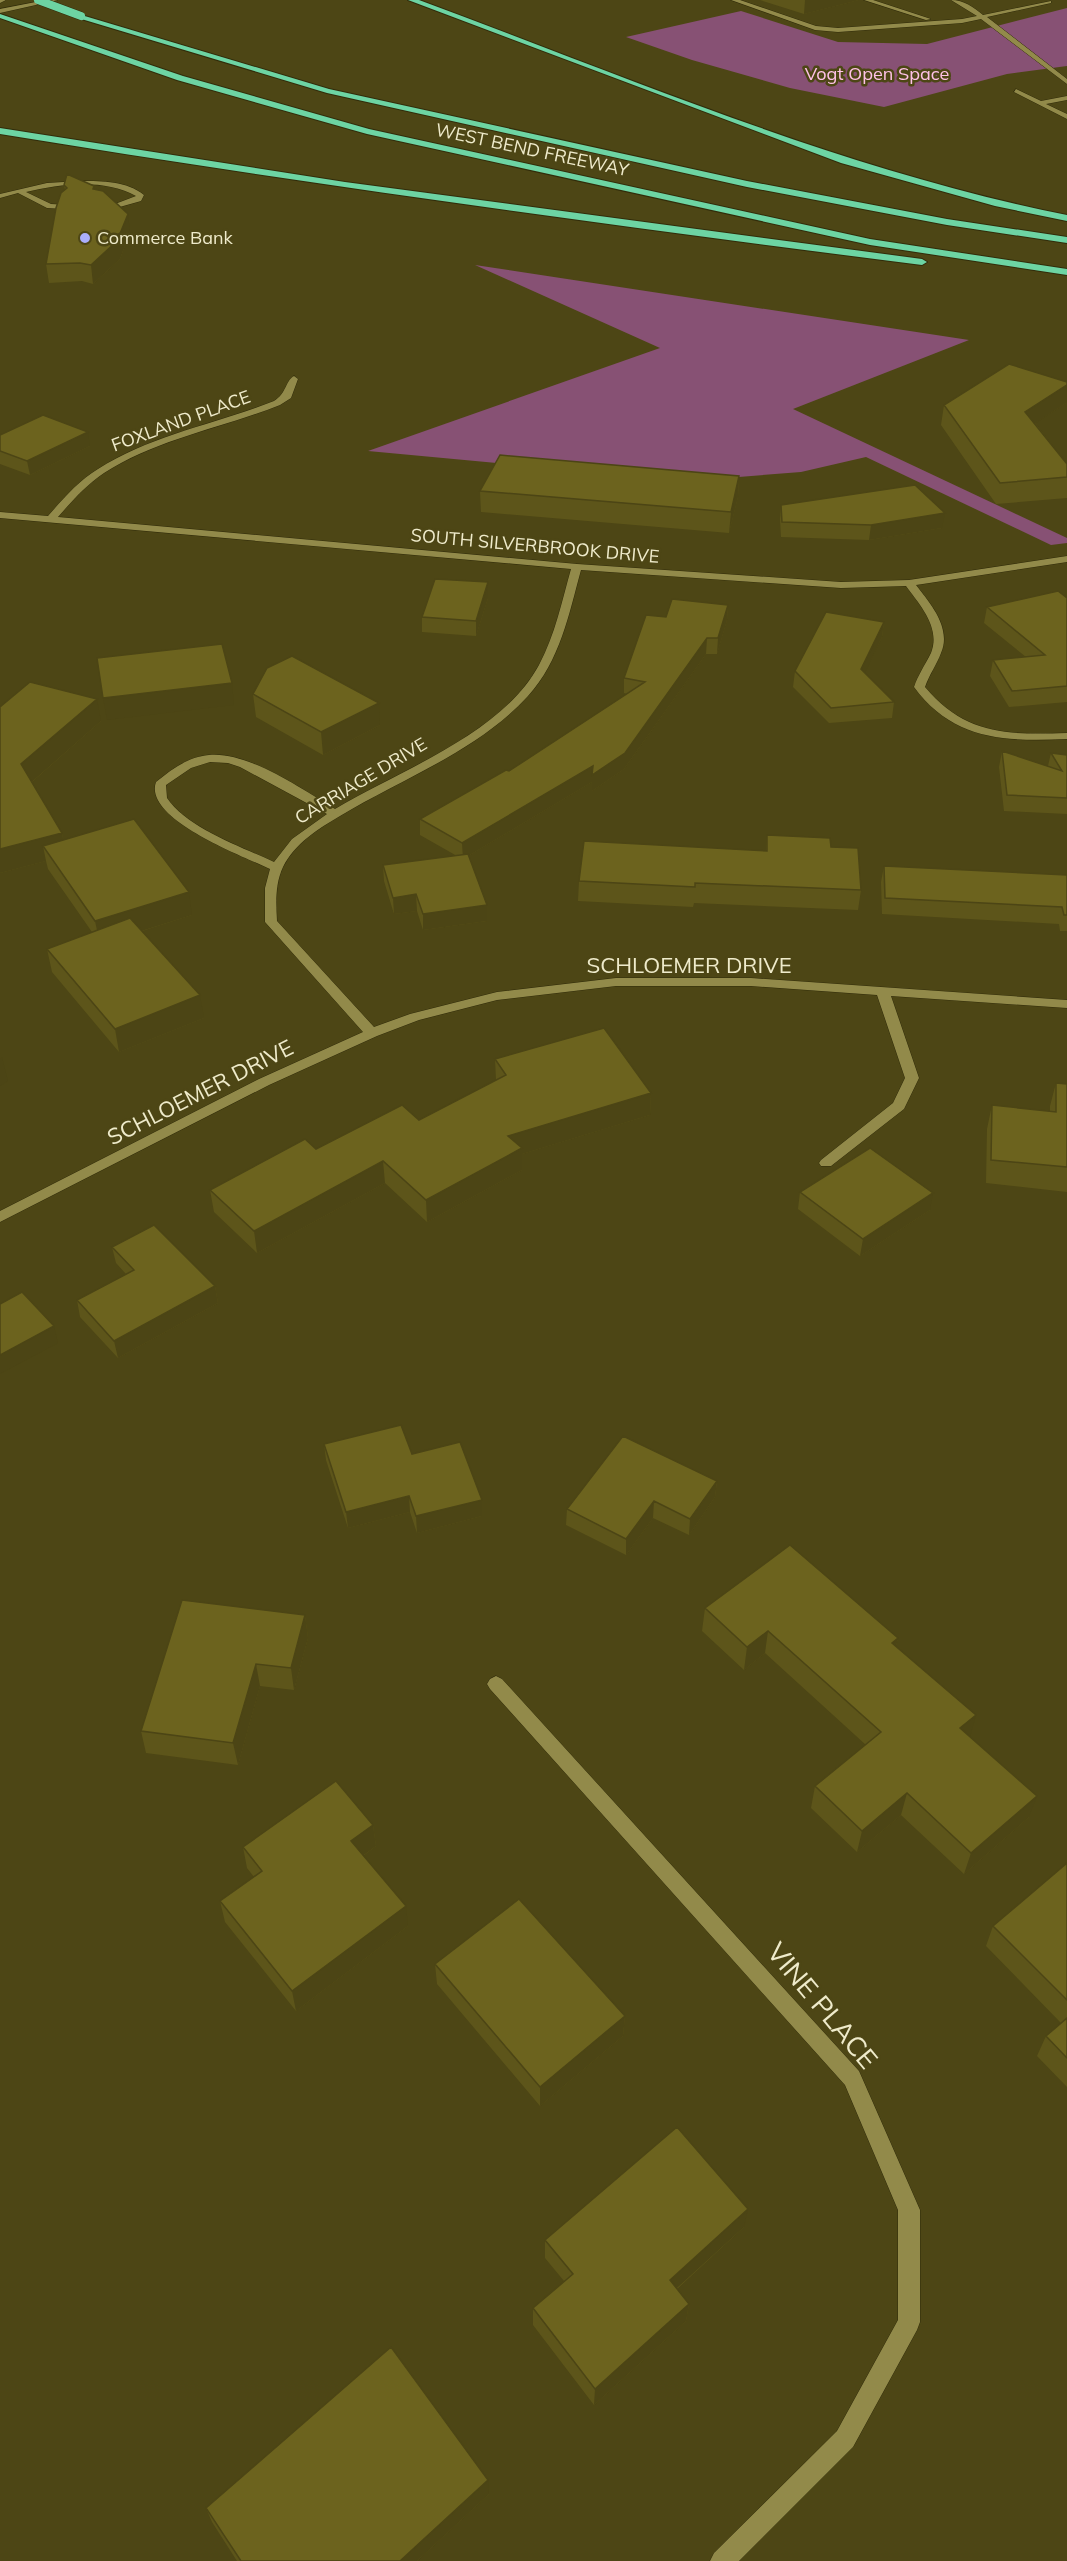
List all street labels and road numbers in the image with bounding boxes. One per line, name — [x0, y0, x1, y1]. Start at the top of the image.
street label: WEST BEND FREEWAY — [433, 118, 632, 181]
street label: FOXLAND PLACE — [108, 385, 254, 456]
street label: SOUTH SILVERBROOK DRIVE — [410, 523, 660, 568]
street label: CARRIAGE DRIVE — [291, 732, 431, 829]
street label: SCHLOEMER DRIVE — [586, 951, 792, 979]
street label: SCHLOEMER DRIVE — [102, 1033, 298, 1151]
street label: VINE PLACE — [760, 1935, 885, 2075]

